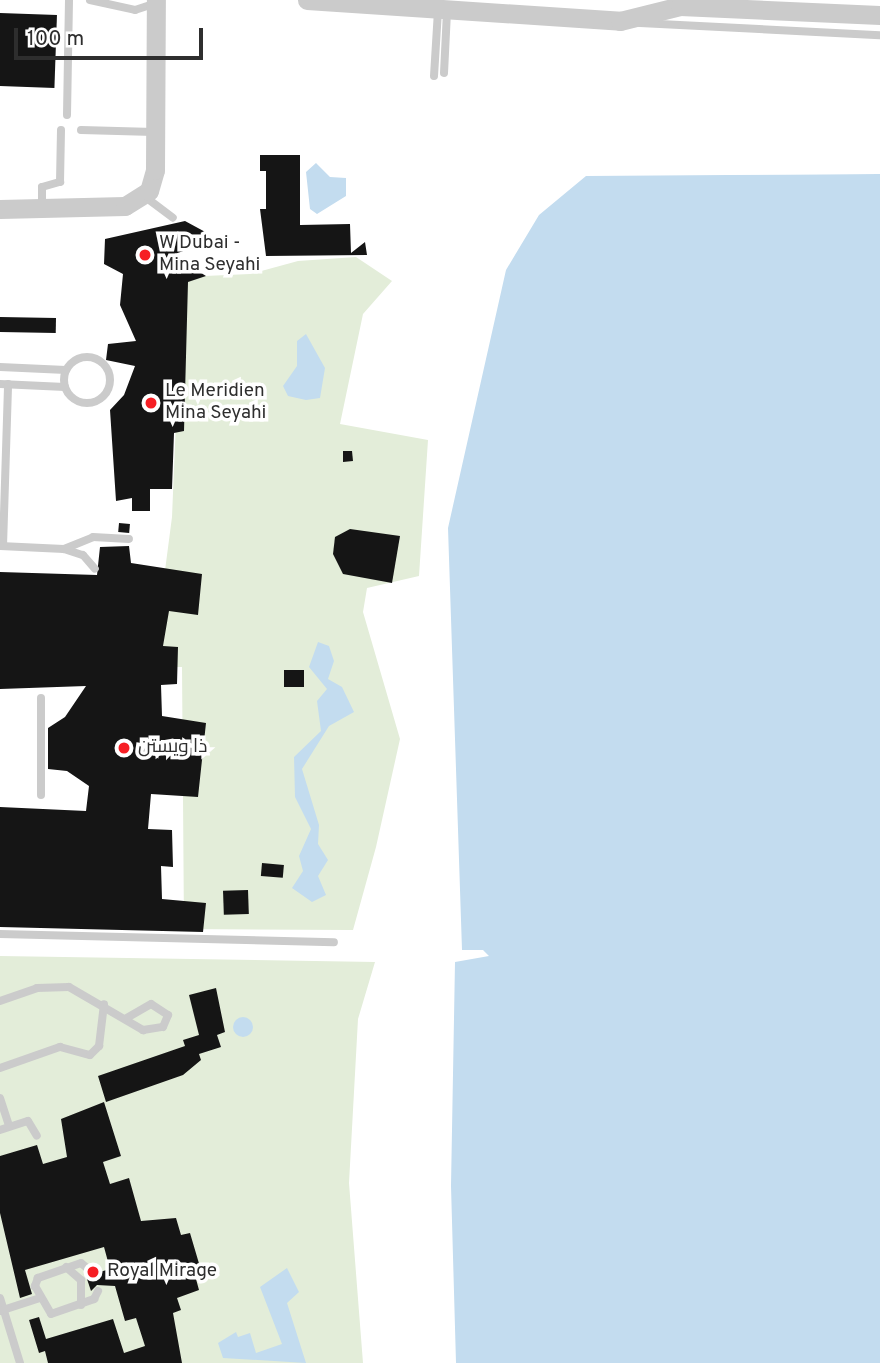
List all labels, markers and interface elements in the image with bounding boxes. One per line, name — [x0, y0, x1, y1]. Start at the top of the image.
scale bar — [18, 14, 206, 58]
text: 100 m — [27, 26, 84, 53]
place label: W Dubai - Mina Seyahi — [159, 233, 260, 277]
marker: W Dubai - Mina Seyahi — [137, 247, 153, 263]
place label: Le Meridien Mina Seyahi — [165, 381, 266, 425]
marker: Le Meridien Mina Seyahi — [143, 395, 159, 411]
place label: ذا ويستن — [138, 737, 207, 759]
marker: ذا ويستن — [116, 740, 132, 756]
place label: Royal Mirage — [107, 1261, 217, 1283]
marker: Royal Mirage — [85, 1264, 101, 1280]

